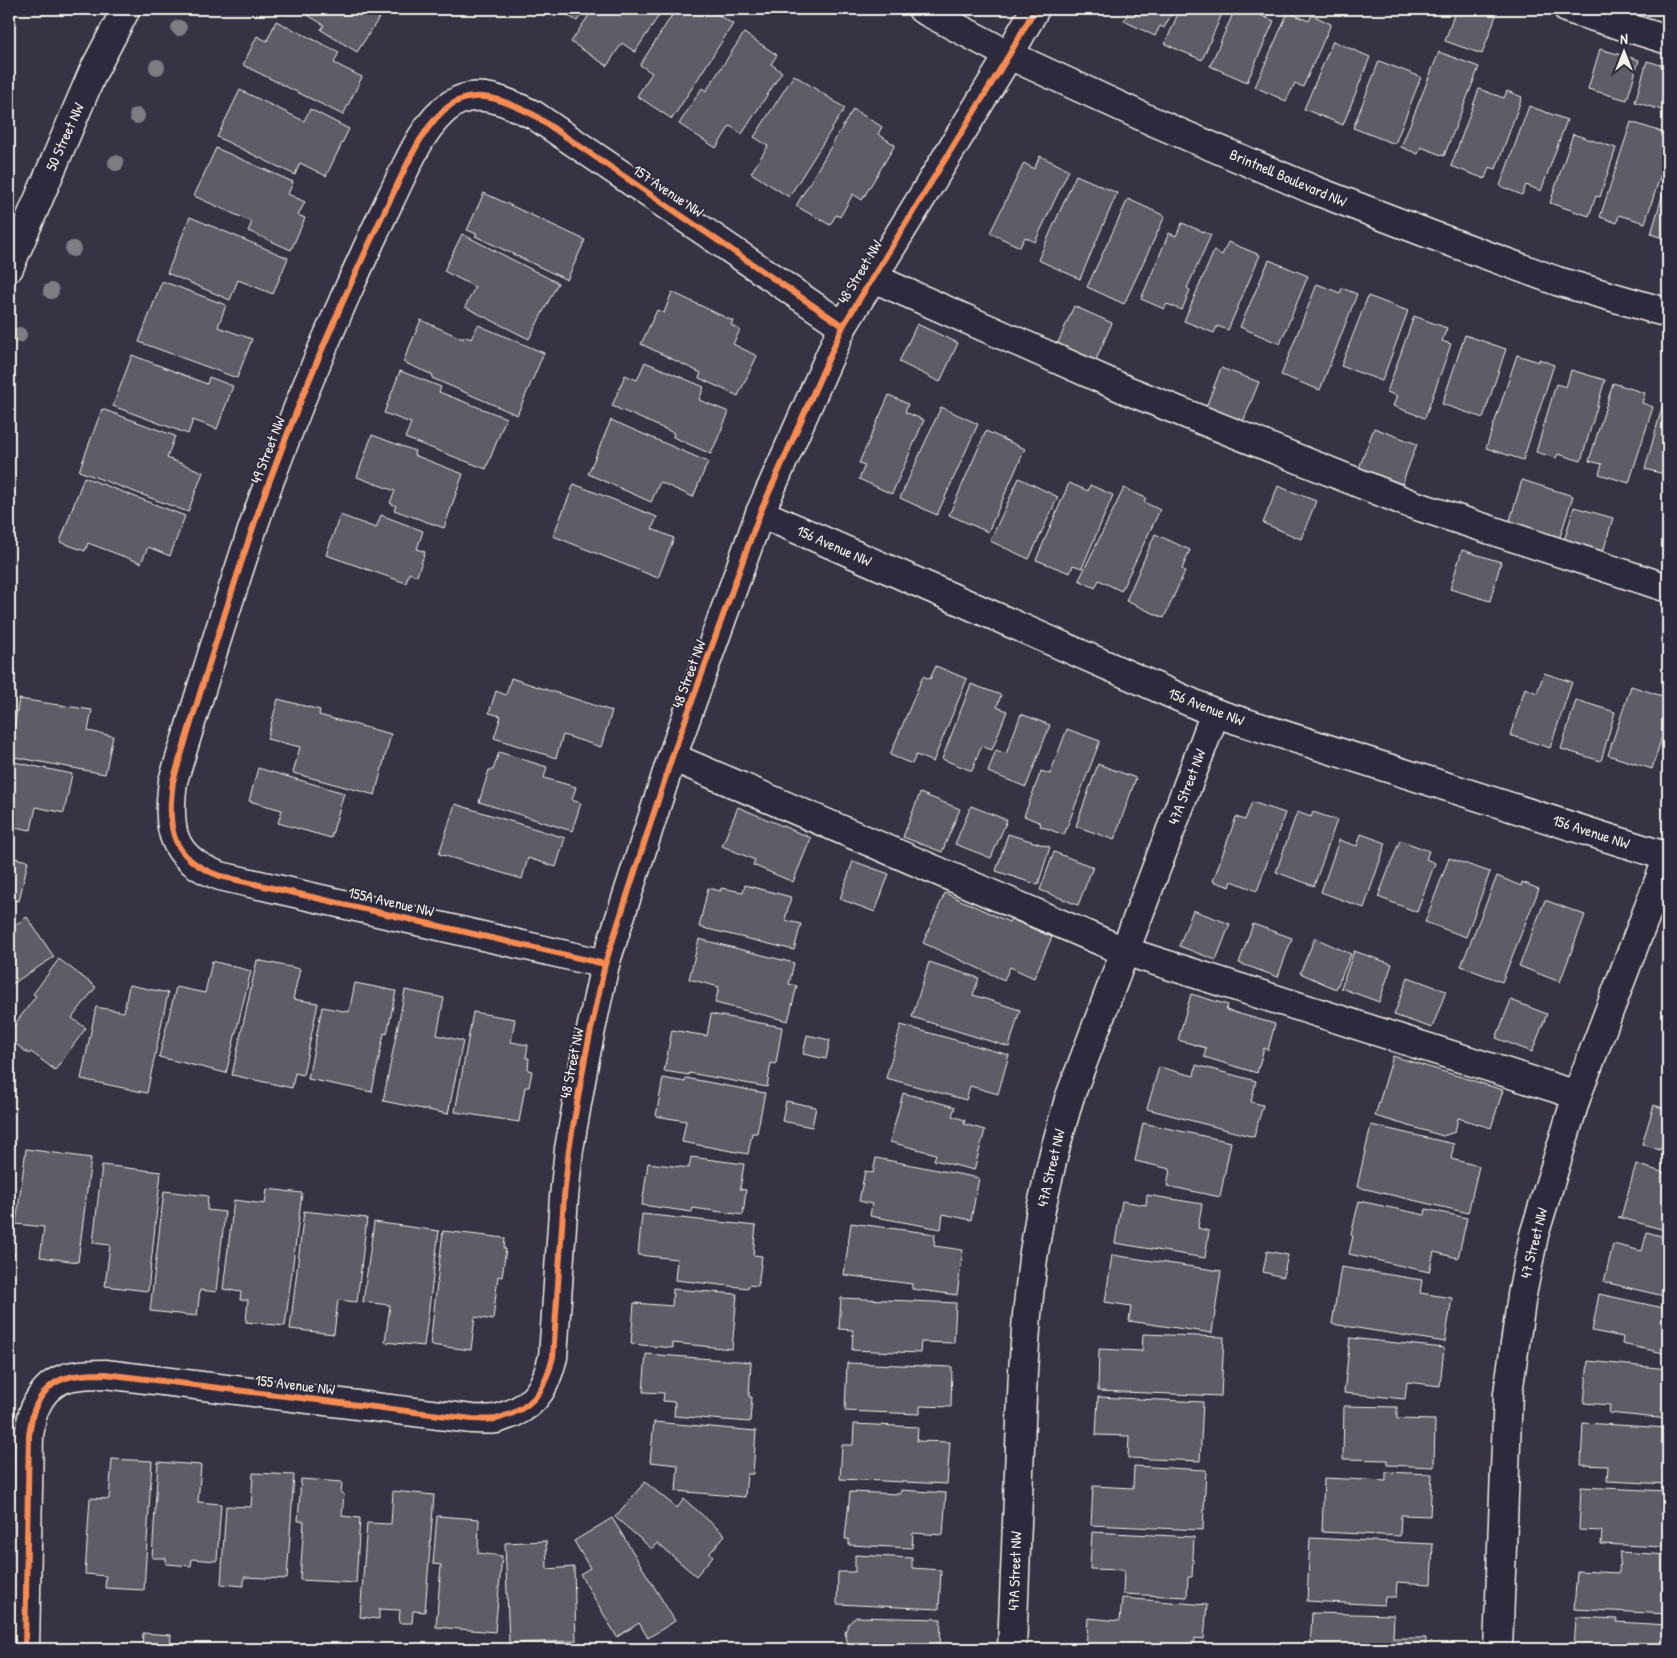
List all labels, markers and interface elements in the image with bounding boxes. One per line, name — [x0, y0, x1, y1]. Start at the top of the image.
north arrow — [1600, 28, 1650, 78]
text: N — [1620, 29, 1628, 48]
street label: 50 Street NW — [40, 99, 89, 174]
street label: Brintnell Boulevard NW — [1226, 143, 1351, 212]
street label: 157 Avenue NW — [629, 159, 709, 222]
street label: 48 Street NW — [832, 235, 887, 308]
street label: 49 Street NW — [245, 413, 290, 486]
street label: 156 Avenue NW — [793, 520, 876, 572]
street label: 48 Street NW — [666, 636, 711, 711]
street label: 156 Avenue NW — [1165, 682, 1248, 731]
street label: 47A Street NW — [1162, 745, 1211, 828]
street label: 156 Avenue NW — [1550, 809, 1633, 854]
street label: 155A Avenue NW — [346, 881, 437, 922]
street label: 48 Street NW — [554, 1025, 589, 1100]
street label: 47A Street NW — [1031, 1126, 1070, 1209]
street label: 47 Street NW — [1515, 1205, 1553, 1280]
street label: 155 Avenue NW — [254, 1369, 337, 1400]
street label: 47A Street NW — [1003, 1530, 1026, 1611]

